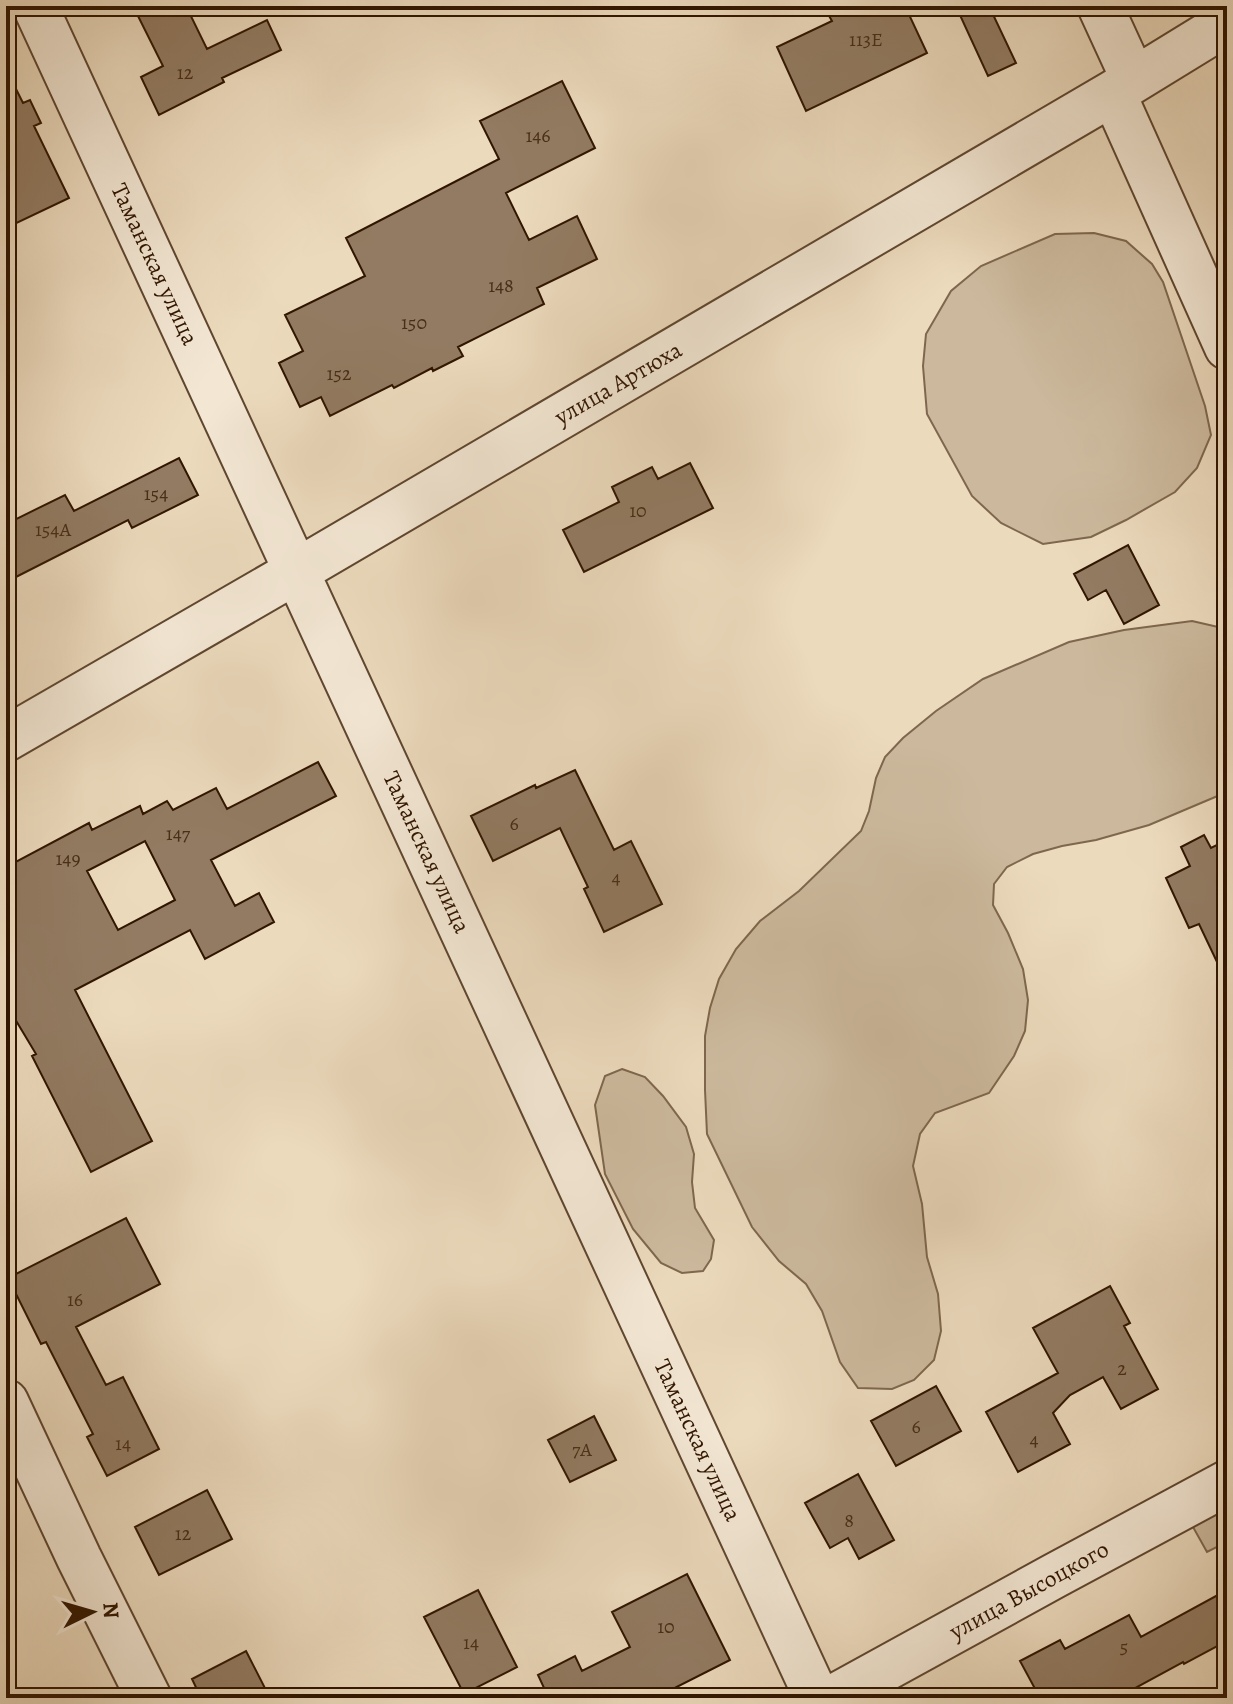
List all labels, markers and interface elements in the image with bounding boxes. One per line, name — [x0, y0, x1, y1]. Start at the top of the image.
house number: 113Е — [849, 26, 883, 53]
house number: 12 — [177, 59, 194, 86]
house number: 146 — [525, 122, 551, 149]
street label: Таманская улица — [103, 178, 207, 350]
house number: 148 — [488, 272, 514, 299]
house number: 150 — [401, 309, 427, 336]
street label: улица Артюха — [548, 334, 688, 433]
house number: 152 — [327, 360, 352, 387]
house number: 154 — [144, 480, 168, 507]
house number: 10 — [629, 497, 647, 524]
house number: 154А — [35, 516, 71, 543]
street label: Таманская улица — [375, 766, 479, 938]
house number: 6 — [509, 810, 519, 837]
house number: 147 — [166, 820, 191, 847]
house number: 149 — [56, 845, 81, 872]
house number: 4 — [611, 864, 621, 891]
house number: 16 — [67, 1286, 83, 1313]
street label: Таманская улица — [646, 1354, 750, 1526]
house number: 2 — [1117, 1355, 1127, 1382]
house number: 6 — [911, 1413, 921, 1440]
house number: 4 — [1029, 1426, 1039, 1453]
house number: 14 — [115, 1430, 131, 1457]
house number: 7А — [572, 1436, 592, 1463]
house number: 8 — [844, 1507, 854, 1534]
house number: 12 — [175, 1520, 192, 1547]
street label: улица Высоцкого — [943, 1533, 1115, 1648]
north arrow — [52, 1572, 132, 1652]
text: N — [95, 1601, 127, 1620]
house number: 10 — [657, 1613, 675, 1640]
house number: 14 — [463, 1629, 479, 1656]
house number: 5 — [1120, 1633, 1128, 1660]

